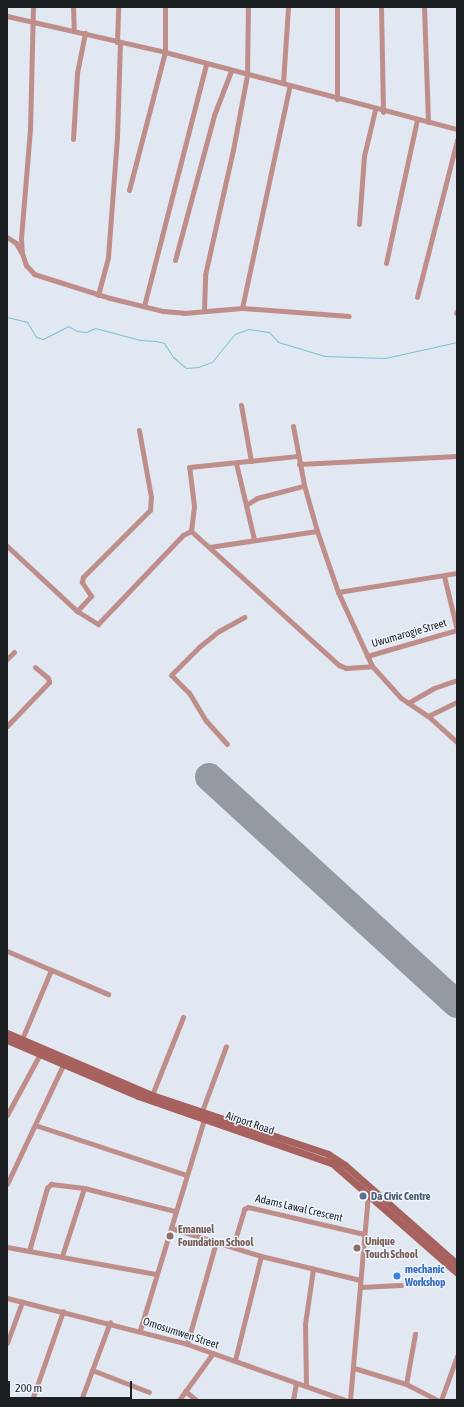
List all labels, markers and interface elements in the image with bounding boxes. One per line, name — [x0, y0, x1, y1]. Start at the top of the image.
street label: Uwumarogie Street — [370, 616, 448, 650]
street label: Airport Road — [224, 1109, 276, 1137]
place label: Da Civic Centre — [371, 1189, 431, 1203]
marker: Da Civic Centre — [358, 1191, 368, 1201]
street label: Adams Lawal Crescent — [254, 1192, 344, 1224]
place label: Emanuel Foundation School — [178, 1223, 253, 1249]
marker: Emanuel Foundation School — [165, 1231, 175, 1241]
place label: Unique Touch School — [365, 1235, 418, 1261]
marker: Unique Touch School — [352, 1243, 362, 1253]
place label: mechanic Workshop — [405, 1263, 446, 1289]
marker: mechanic Workshop — [392, 1271, 402, 1281]
street label: Omosumwen Street — [141, 1315, 221, 1351]
scale bar — [10, 1373, 134, 1399]
text: 200 m — [15, 1381, 42, 1395]

